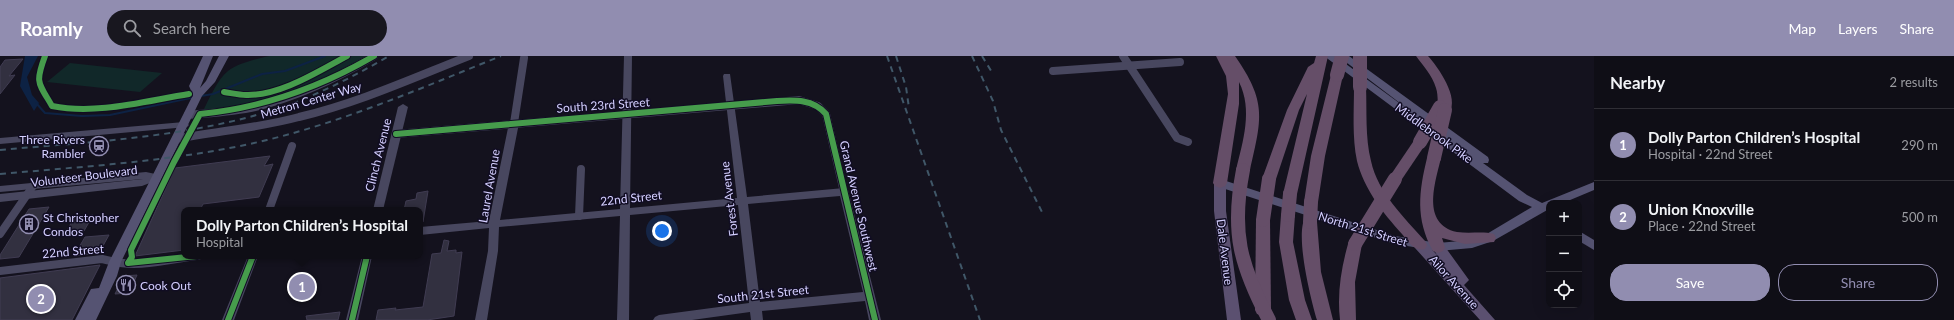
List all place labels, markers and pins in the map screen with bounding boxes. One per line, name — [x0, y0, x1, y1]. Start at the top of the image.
place label: Three Rivers Rambler — [19, 132, 86, 161]
station icon: Three Rivers Rambler — [88, 135, 110, 157]
place label: St Christopher Condos — [43, 210, 120, 239]
building icon: St Christopher Condos — [18, 213, 40, 235]
pin: 1 — [289, 272, 315, 302]
restaurant icon: Cook Out — [115, 274, 137, 296]
place label: Cook Out — [140, 278, 192, 293]
pin: 2 — [28, 284, 54, 314]

